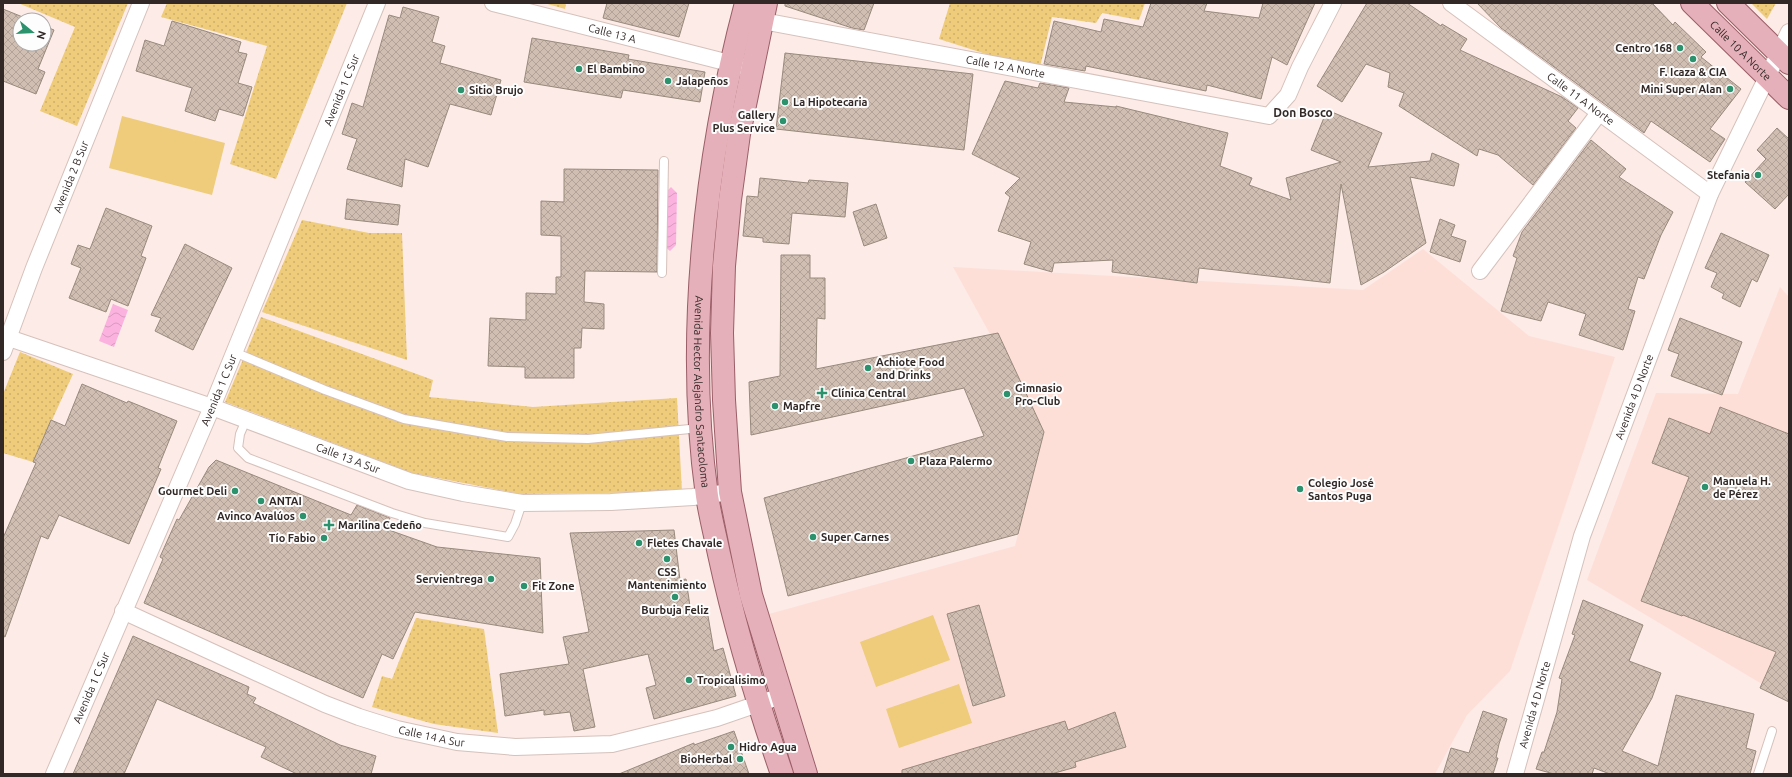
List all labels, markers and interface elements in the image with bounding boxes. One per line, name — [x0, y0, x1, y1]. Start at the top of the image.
north arrow — [12, 12, 52, 52]
street label: Calle 10 A Norte — [1708, 18, 1773, 83]
street label: Calle 13 A — [587, 21, 638, 45]
text: N — [35, 29, 48, 41]
place label: Centro 168 — [1615, 42, 1672, 54]
marker: Centro 168 — [1675, 43, 1685, 53]
street label: Avenida 1 C Sur — [321, 52, 362, 128]
street label: Calle 12 A Norte — [965, 53, 1046, 80]
marker: F. Icaza & CIA — [1688, 54, 1698, 64]
place label: El Bambino — [587, 63, 645, 75]
marker: El Bambino — [574, 64, 584, 74]
place label: F. Icaza & CIA — [1659, 66, 1727, 78]
street label: Calle 11 A Norte — [1545, 70, 1616, 127]
place label: Jalapeños — [676, 75, 728, 87]
marker: Jalapeños — [663, 76, 673, 86]
place label: Mini Super Alan — [1641, 83, 1722, 95]
place label: Sitio Brujo — [469, 84, 524, 96]
marker: Mini Super Alan — [1725, 84, 1735, 94]
marker: Sitio Brujo — [456, 85, 466, 95]
place label: La Hipotecaria — [793, 96, 868, 108]
marker: La Hipotecaria — [780, 97, 790, 107]
district label: Don Bosco — [1273, 106, 1333, 119]
place label: Gallery Plus Service — [713, 109, 775, 134]
marker: Gallery Plus Service — [778, 116, 788, 126]
street label: Avenida 2 B Sur — [51, 138, 91, 214]
place label: Stefania — [1707, 169, 1750, 181]
marker: Stefania — [1753, 170, 1763, 180]
street label: Avenida Hector Alejandro Santacoloma — [692, 295, 712, 488]
street label: Avenida 1 C Sur — [199, 352, 239, 427]
street label: Avenida 4 D Norte — [1613, 352, 1656, 441]
place label: Achiote Food and Drinks — [876, 356, 945, 381]
marker: Achiote Food and Drinks — [863, 363, 873, 373]
place label: Gimnasio Pro-Club — [1015, 382, 1063, 407]
marker: Clínica Central — [816, 387, 828, 399]
place label: Clínica Central — [831, 387, 907, 399]
marker: Gimnasio Pro-Club — [1002, 389, 1012, 399]
place label: Mapfre — [783, 400, 821, 412]
marker: Mapfre — [770, 401, 780, 411]
street label: Calle 13 A Sur — [314, 441, 383, 476]
place label: Plaza Palermo — [919, 455, 993, 467]
marker: Plaza Palermo — [906, 456, 916, 466]
place label: Manuela H. de Pérez — [1713, 475, 1771, 500]
place label: Colegio José Santos Puga — [1308, 477, 1374, 502]
marker: Manuela H. de Pérez — [1700, 482, 1710, 492]
marker: Colegio José Santos Puga — [1295, 484, 1305, 494]
place label: Gourmet Deli — [158, 485, 227, 497]
marker: Gourmet Deli — [230, 486, 240, 496]
place label: ANTAI — [269, 495, 302, 507]
marker: ANTAI — [256, 496, 266, 506]
place label: Avinco Avalúos — [217, 510, 295, 522]
marker: Avinco Avalúos — [298, 511, 308, 521]
marker: Marilina Cedeño — [323, 519, 335, 531]
place label: Marilina Cedeño — [338, 519, 422, 531]
place label: Super Carnes — [821, 531, 889, 543]
place label: Tío Fabio — [269, 532, 316, 544]
marker: Super Carnes — [808, 532, 818, 542]
marker: Tío Fabio — [319, 533, 329, 543]
place label: Fletes Chavale — [647, 537, 722, 549]
marker: Fletes Chavale — [634, 538, 644, 548]
marker: CSS Mantenimiento — [662, 554, 672, 564]
place label: CSS Mantenimiento — [627, 566, 707, 591]
place label: Servientrega — [416, 573, 483, 585]
marker: Servientrega — [486, 574, 496, 584]
place label: Fit Zone — [532, 580, 574, 592]
marker: Fit Zone — [519, 581, 529, 591]
marker: Burbuja Feliz — [670, 592, 680, 602]
place label: Burbuja Feliz — [641, 604, 709, 616]
street label: Avenida 1 C Sur — [71, 649, 112, 725]
street label: Avenida 4 D Norte — [1517, 660, 1552, 750]
place label: Tropicalisimo — [697, 674, 766, 686]
marker: Tropicalisimo — [684, 675, 694, 685]
street label: Calle 14 A Sur — [397, 723, 466, 749]
place label: Hidro Agua — [739, 741, 797, 753]
marker: Hidro Agua — [726, 742, 736, 752]
place label: BioHerbal — [680, 753, 733, 765]
marker: BioHerbal — [735, 754, 745, 764]

